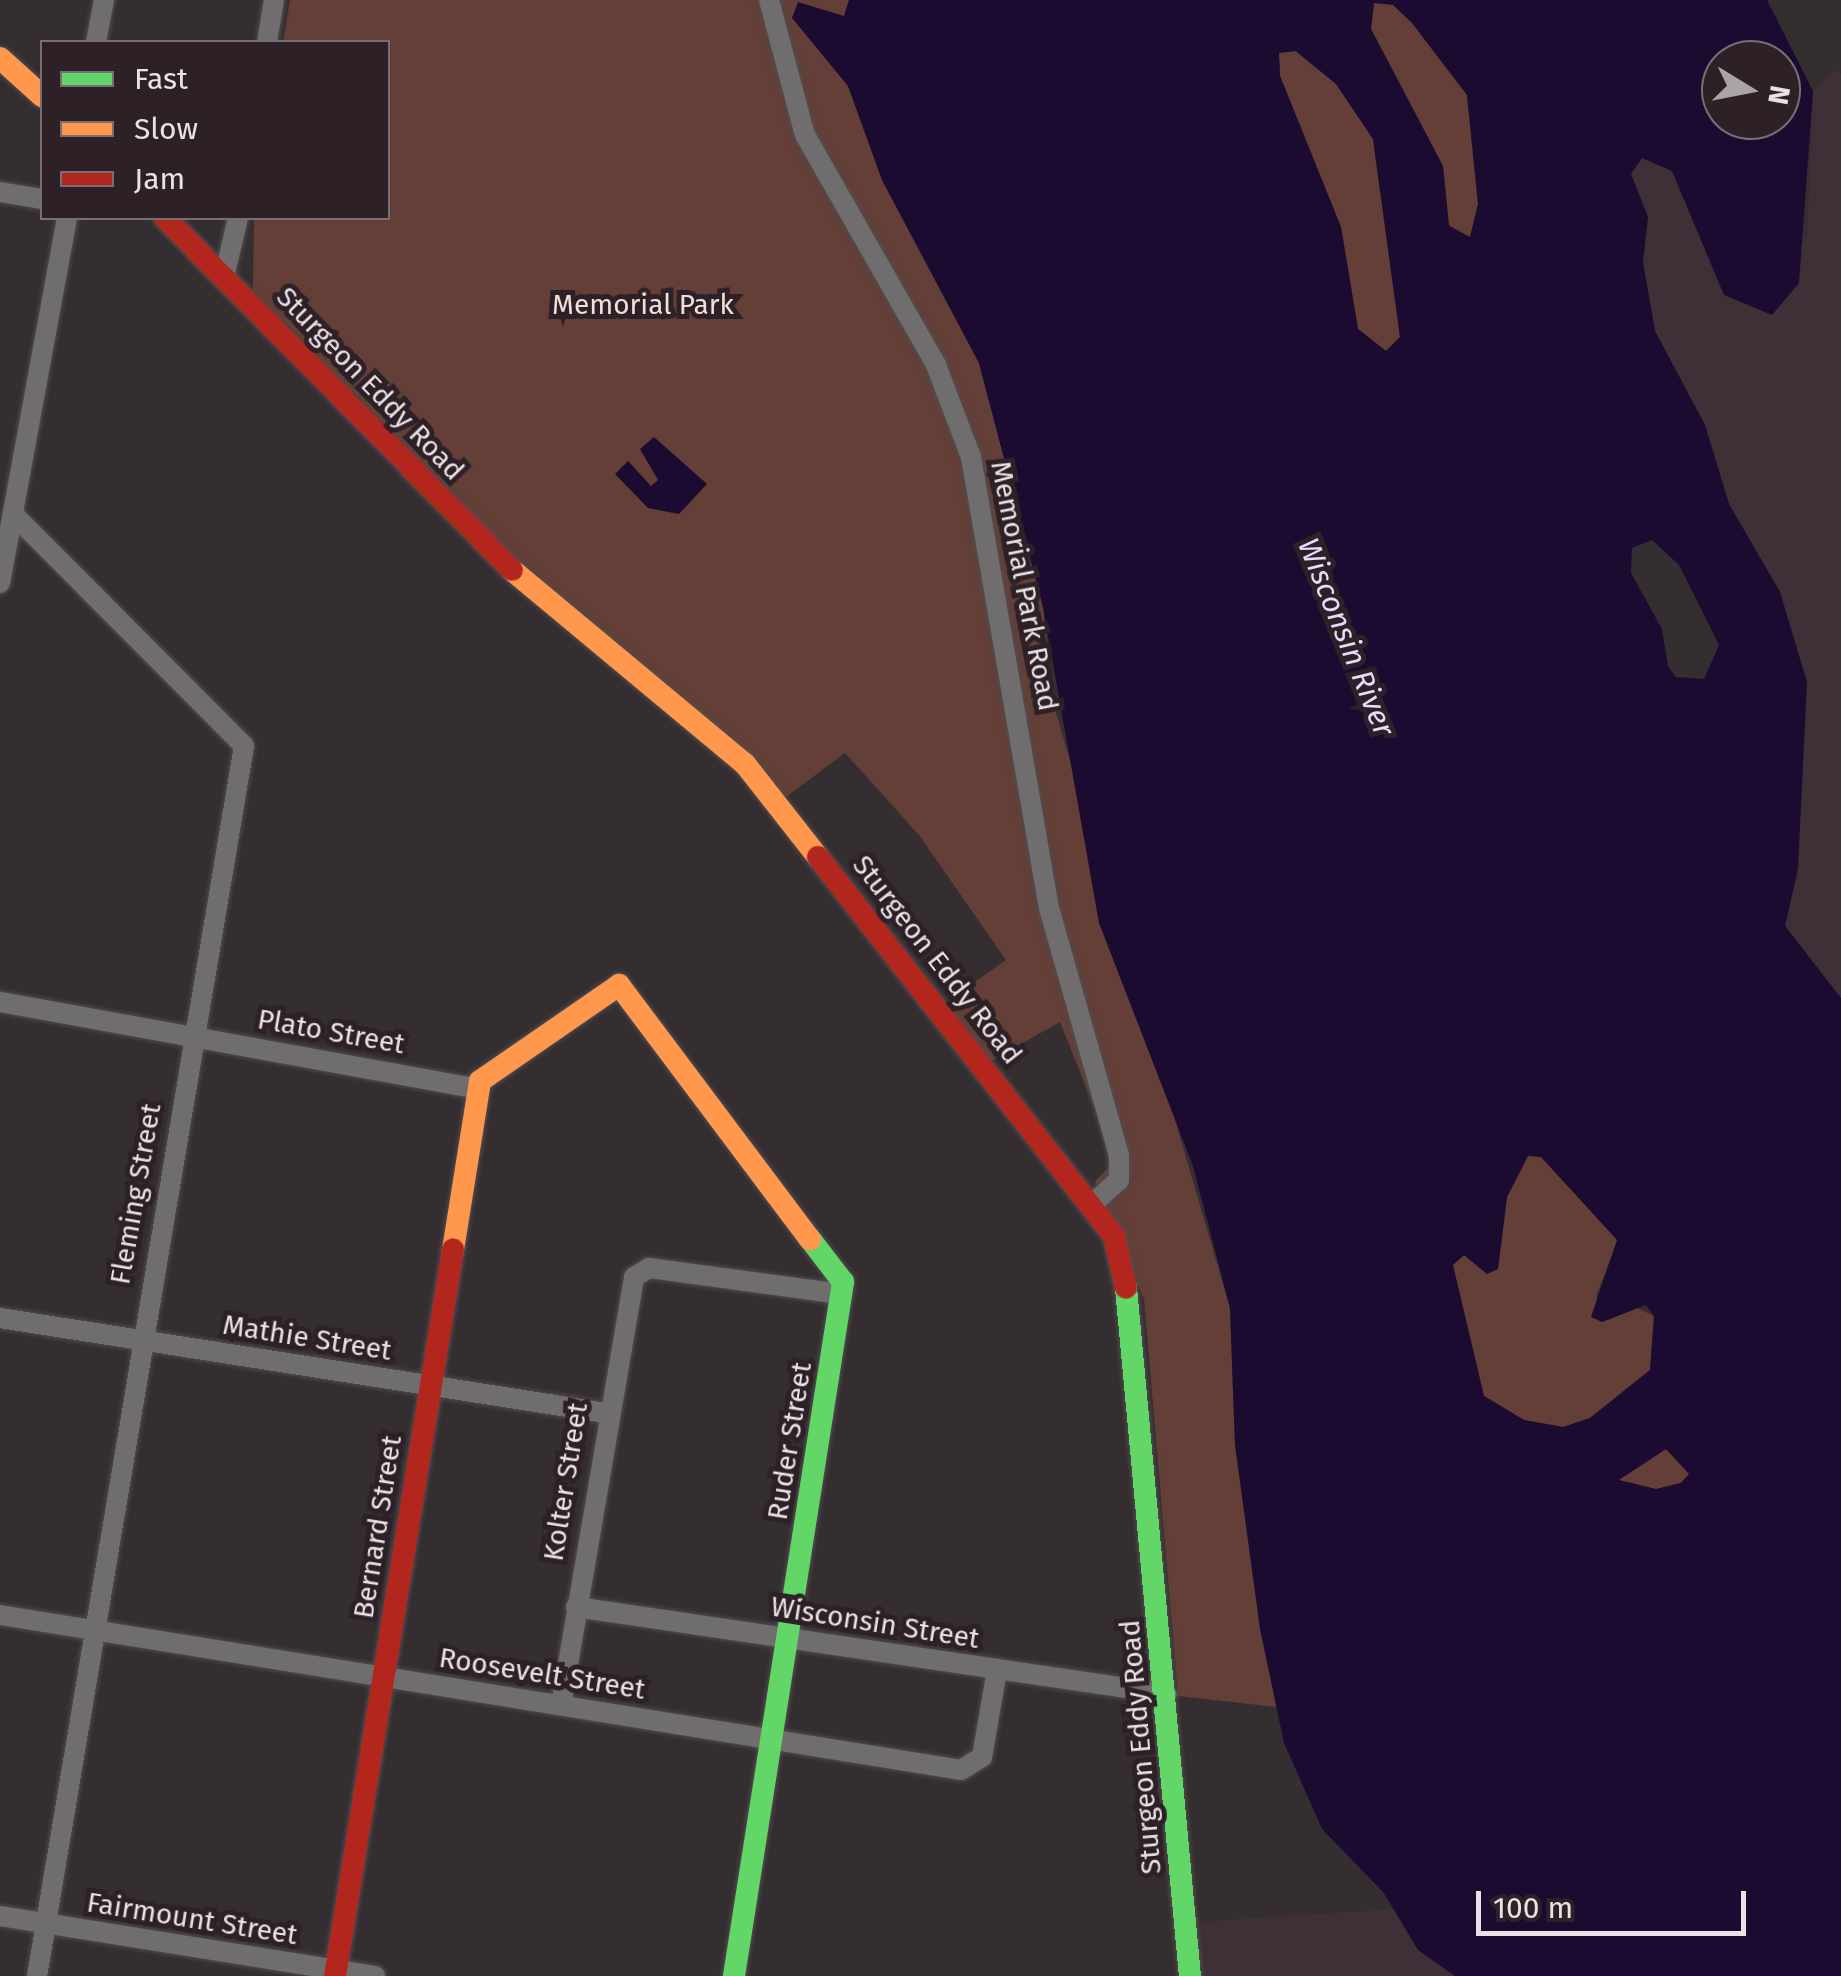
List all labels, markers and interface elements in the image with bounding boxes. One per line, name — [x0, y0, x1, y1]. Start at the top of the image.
legend — [40, 40, 390, 220]
north arrow — [1701, 40, 1801, 140]
text: Fast — [134, 61, 188, 97]
text: N — [1761, 83, 1797, 107]
text: Slow — [134, 111, 198, 147]
text: Jam — [134, 161, 185, 197]
street label: Sturgeon Eddy Road — [269, 281, 471, 487]
park label: Memorial Park — [552, 288, 734, 322]
street label: Memorial Park Road — [983, 458, 1065, 714]
water label: Wisconsin River — [1290, 533, 1402, 741]
street label: Sturgeon Eddy Road — [845, 849, 1029, 1071]
street label: Plato Street — [255, 1003, 407, 1061]
street label: Fleming Street — [104, 1101, 168, 1287]
street label: Mathie Street — [220, 1308, 394, 1368]
street label: Ruder Street — [761, 1360, 819, 1522]
street label: Kolter Street — [537, 1400, 595, 1564]
street label: Bernard Street — [347, 1433, 409, 1621]
street label: Wisconsin Street — [768, 1590, 982, 1656]
street label: Sturgeon Eddy Road — [1113, 1618, 1169, 1876]
street label: Roosevelt Street — [437, 1641, 647, 1707]
scale bar — [1481, 1871, 1751, 1933]
street label: Fairmount Street — [84, 1886, 300, 1952]
text: 100 m — [1493, 1890, 1573, 1926]

